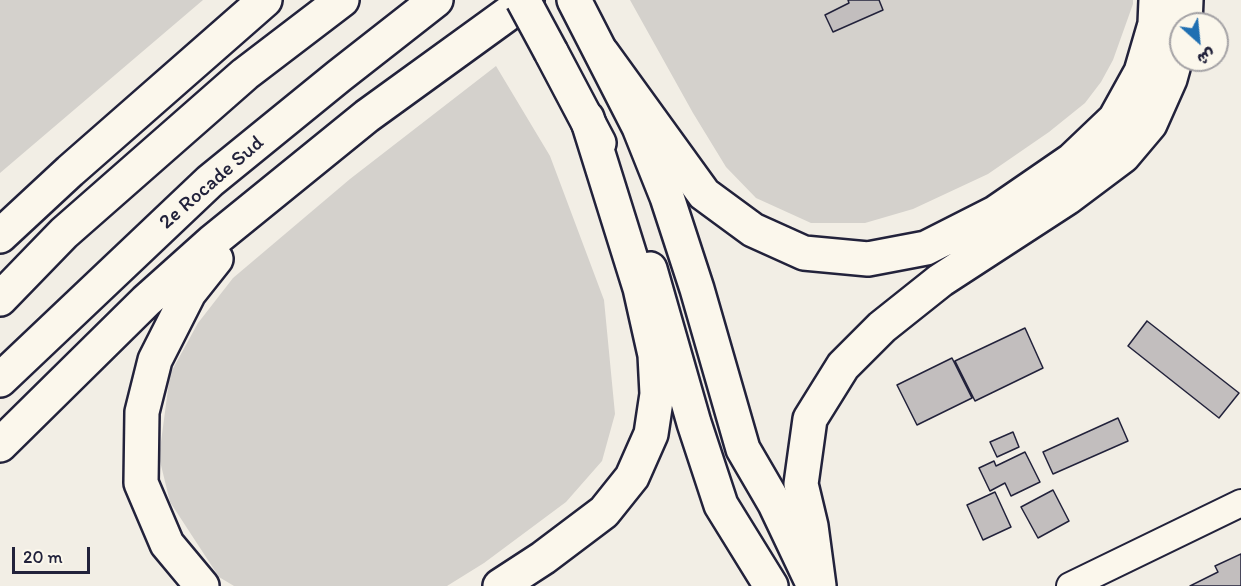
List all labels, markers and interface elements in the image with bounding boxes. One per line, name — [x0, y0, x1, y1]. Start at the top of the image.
north arrow — [1169, 12, 1229, 72]
text: ش — [1194, 44, 1219, 69]
street label: 2e Rocade Sud — [155, 131, 269, 235]
scale bar — [15, 535, 93, 573]
text: 20 m — [23, 546, 63, 568]

